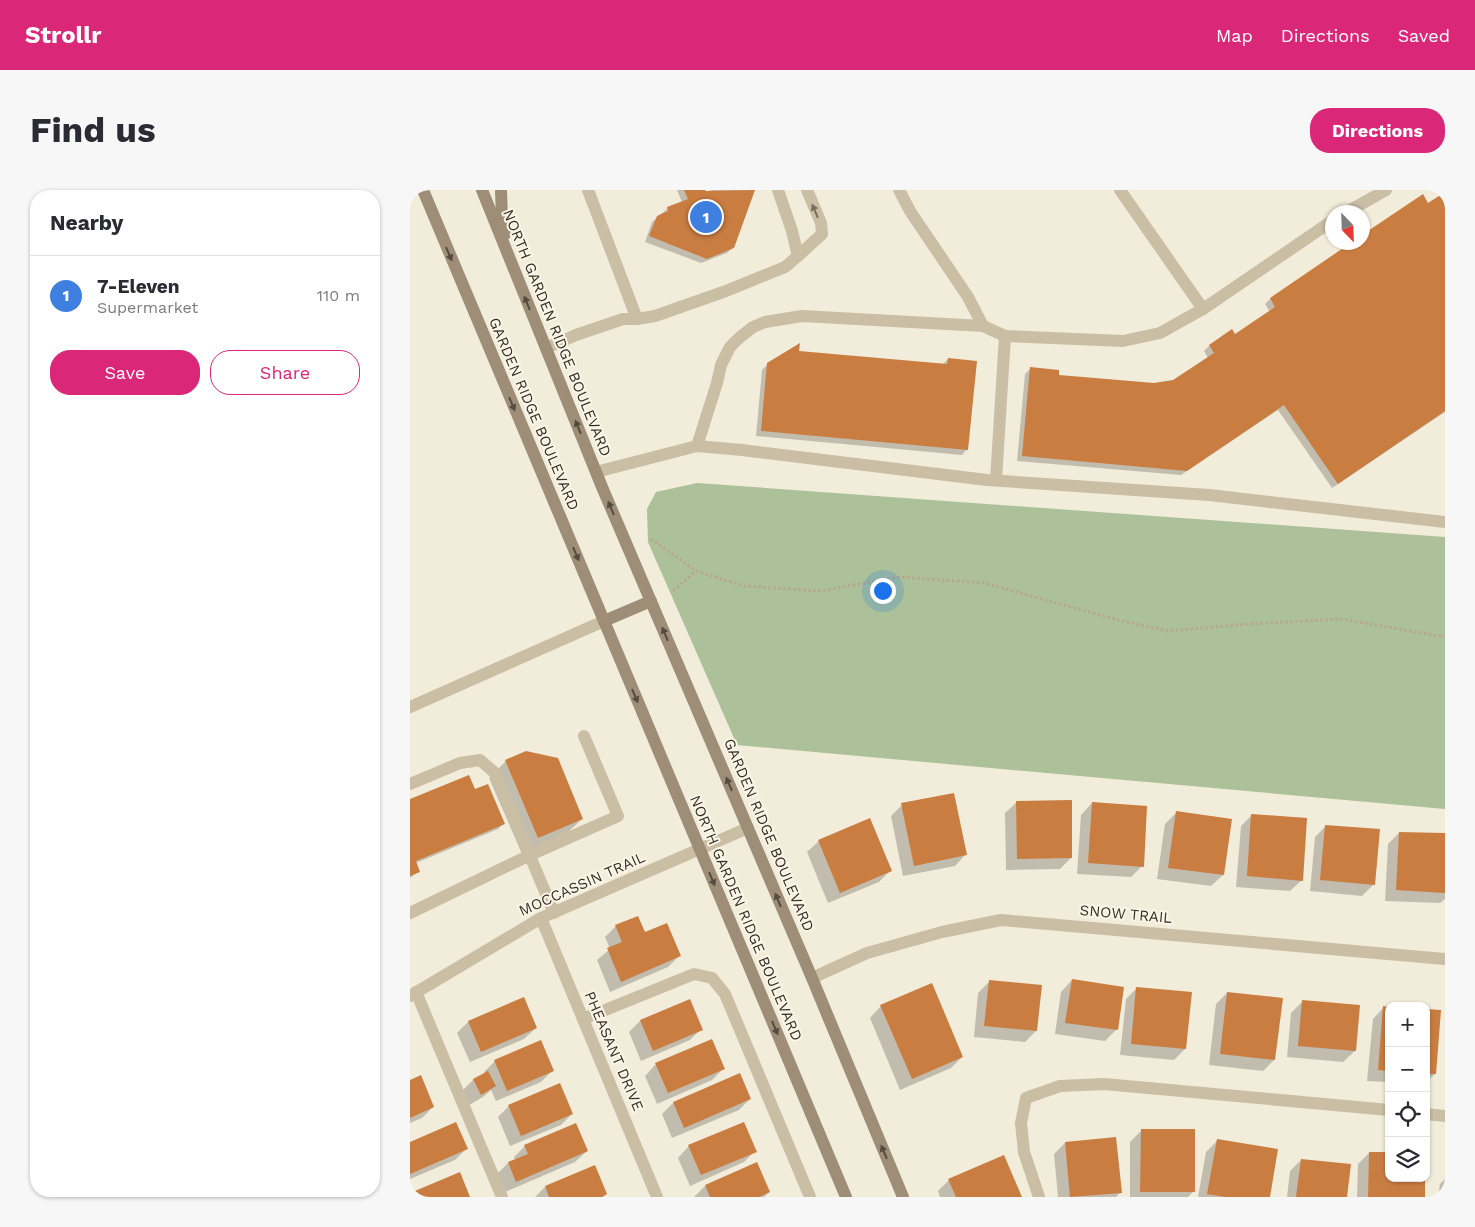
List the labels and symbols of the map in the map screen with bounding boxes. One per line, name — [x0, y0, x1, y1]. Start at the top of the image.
pin: 1 — [690, 198, 722, 236]
one-way arrow — [811, 204, 819, 218]
north arrow — [1325, 205, 1370, 250]
street label: NORTH GARDEN RIDGE BOULEVARD — [499, 207, 615, 459]
one-way arrow — [446, 247, 454, 262]
one-way arrow — [523, 296, 531, 310]
street label: GARDEN RIDGE BOULEVARD — [485, 315, 583, 513]
one-way arrow — [509, 397, 517, 411]
one-way arrow — [573, 420, 581, 434]
one-way arrow — [607, 501, 615, 515]
one-way arrow — [572, 547, 580, 561]
your location — [870, 578, 896, 604]
one-way arrow — [660, 627, 668, 641]
one-way arrow — [632, 689, 640, 704]
street label: GARDEN RIDGE BOULEVARD — [720, 736, 818, 934]
one-way arrow — [724, 776, 732, 791]
street label: NORTH GARDEN RIDGE BOULEVARD — [686, 793, 806, 1043]
street label: MOCCASSIN TRAIL — [516, 848, 648, 920]
one-way arrow — [708, 871, 716, 886]
one-way arrow — [774, 893, 782, 907]
street label: SNOW TRAIL — [1079, 901, 1173, 927]
street label: PHEASANT DRIVE — [581, 988, 647, 1114]
one-way arrow — [771, 1021, 779, 1036]
one-way arrow — [880, 1145, 888, 1159]

